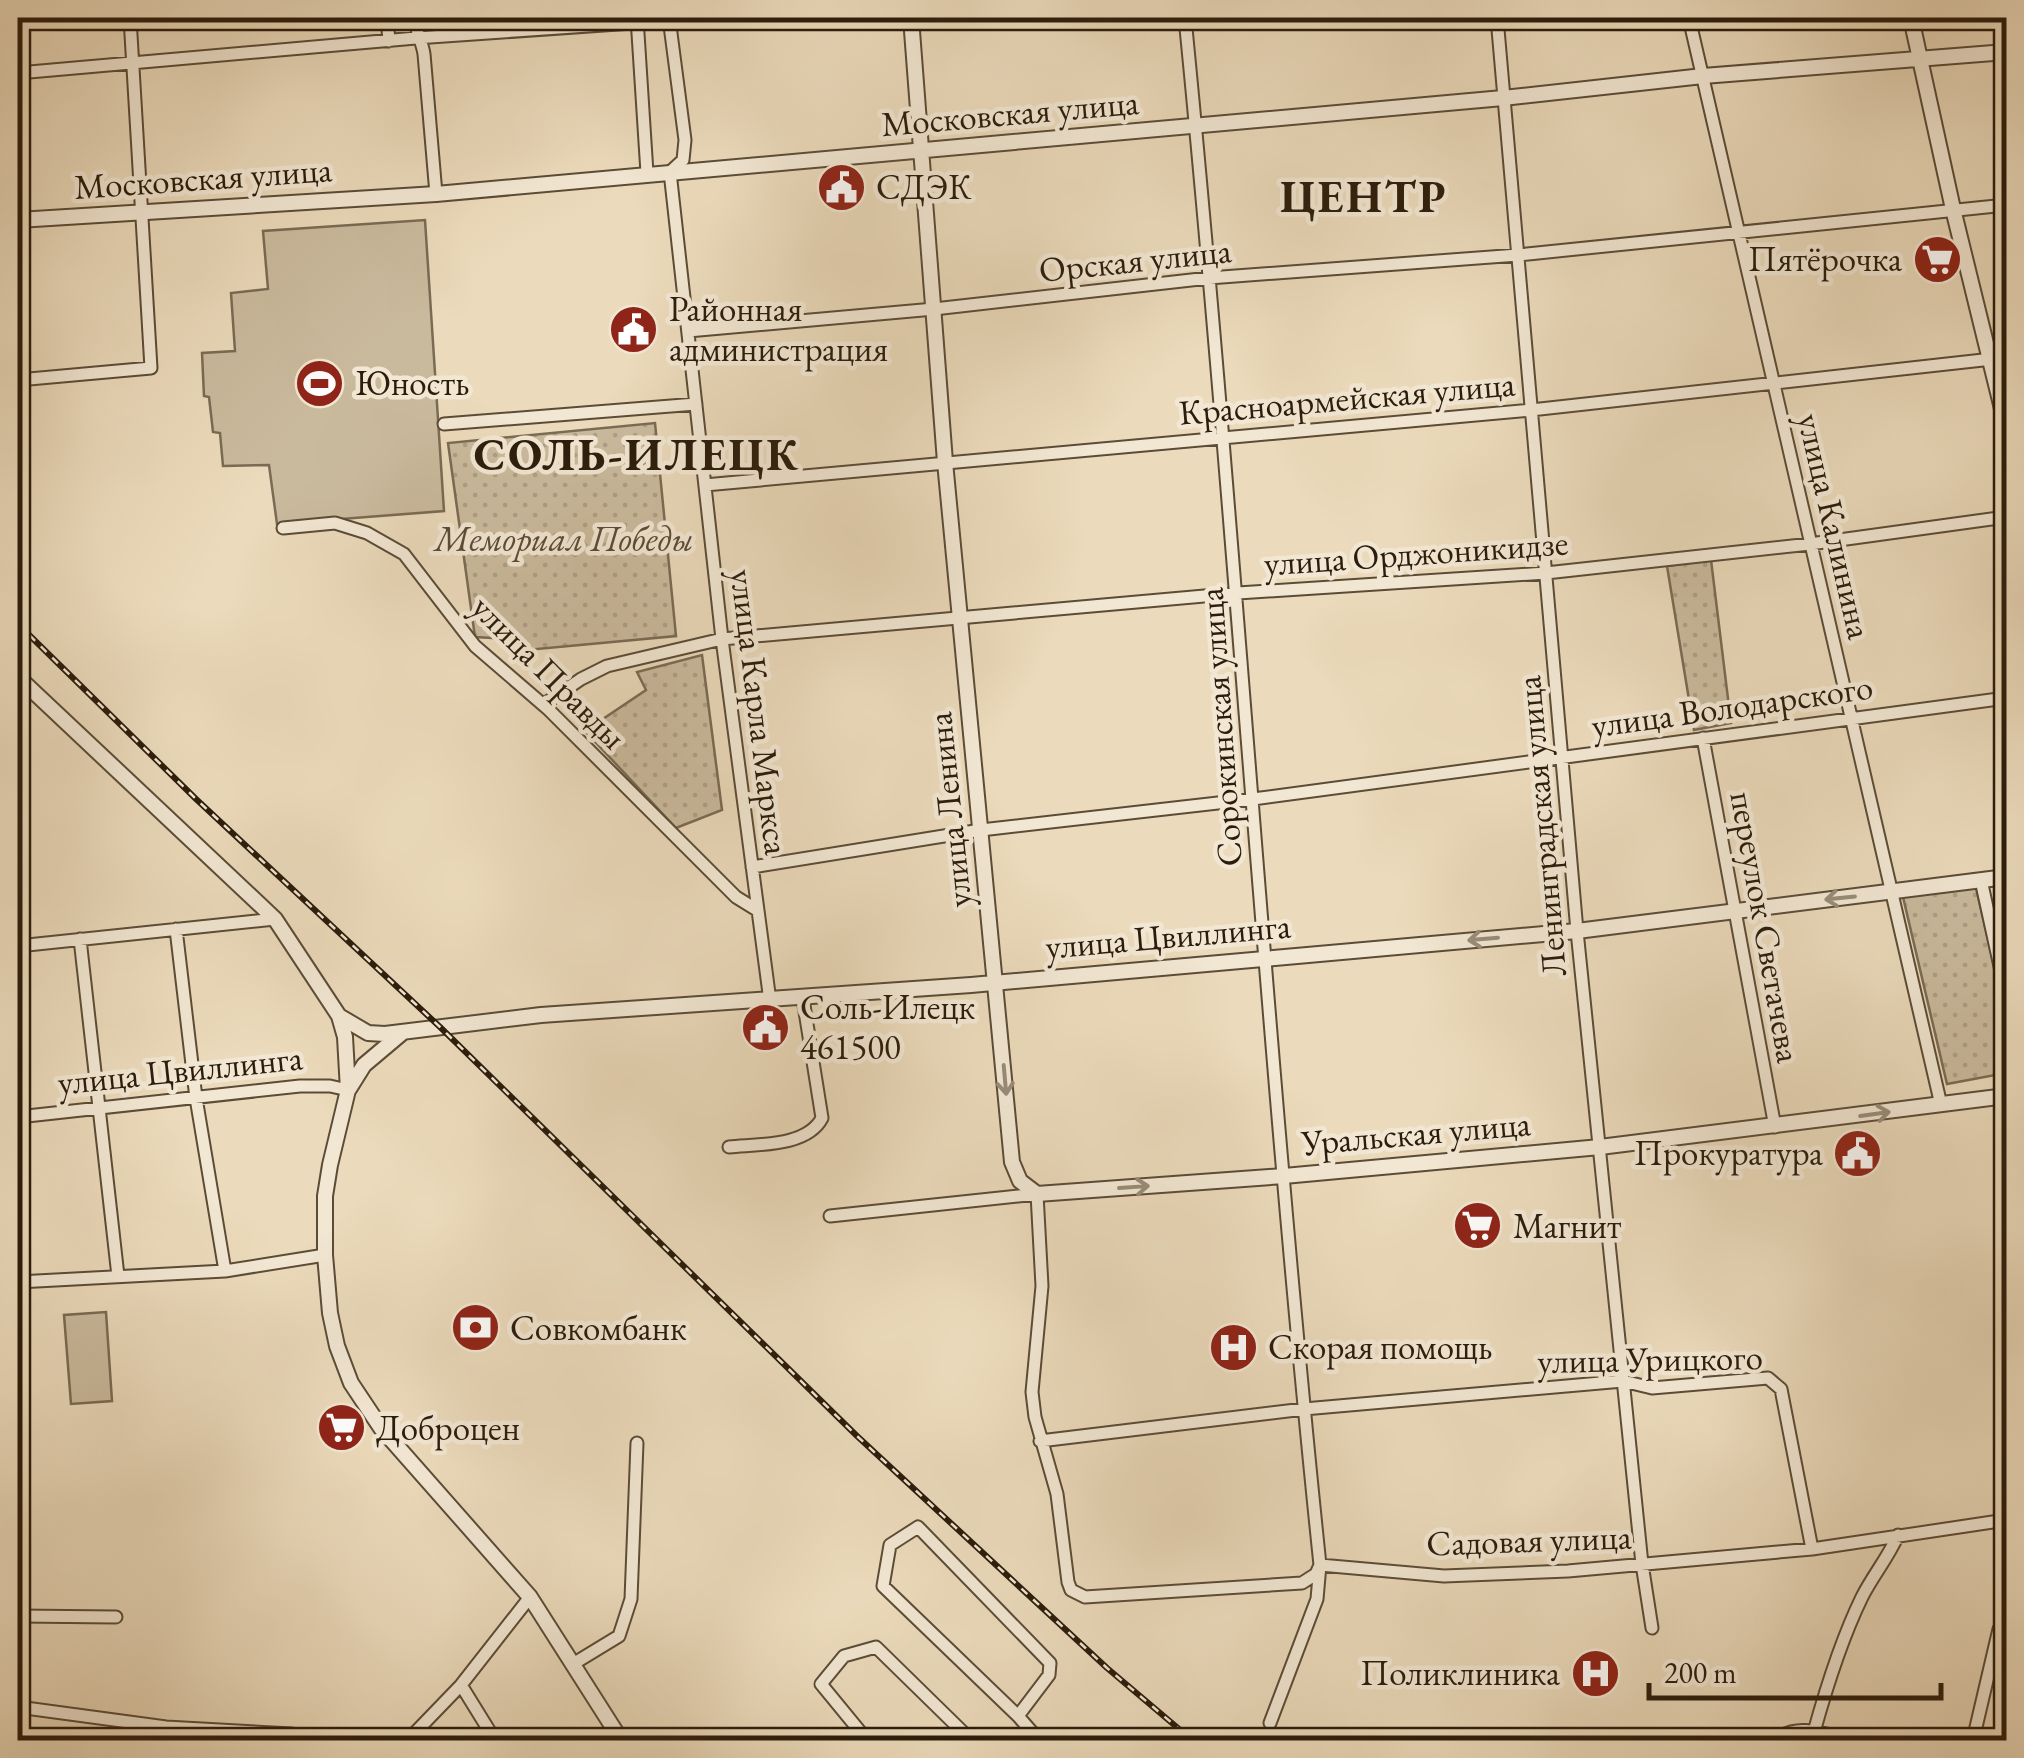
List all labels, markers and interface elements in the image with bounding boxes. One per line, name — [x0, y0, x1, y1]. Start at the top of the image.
street label: Московская улица — [879, 79, 1141, 147]
street label: Московская улица — [73, 146, 333, 210]
public building icon: СДЭК — [815, 161, 867, 213]
place label: СДЭК — [876, 164, 972, 209]
district label: ЦЕНТР — [1280, 167, 1448, 225]
street label: Орская улица — [1037, 227, 1233, 293]
supermarket icon: Пятёрочка — [1911, 233, 1963, 285]
place label: Пятёрочка — [1748, 236, 1902, 282]
place label: Районная администрация — [669, 286, 888, 372]
public building icon: Районная администрация — [608, 303, 660, 355]
sports icon: Юность — [294, 357, 346, 409]
place label: Юность — [355, 360, 469, 405]
street label: Красноармейская улица — [1177, 360, 1517, 436]
street label: улица Калинина — [1787, 409, 1883, 643]
district label: СОЛЬ-ИЛЕЦК — [474, 425, 800, 483]
park label: Мемориал Победы — [432, 516, 694, 562]
street label: улица Орджоникидзе — [1262, 519, 1570, 587]
street label: улица Карла Маркса — [720, 566, 800, 858]
street label: улица Правды — [462, 585, 636, 759]
street label: Сорокинская улица — [1187, 586, 1253, 868]
street label: улица Володарского — [1588, 663, 1876, 749]
street label: Ленинградская улица — [1505, 674, 1577, 978]
street label: улица Ленина — [916, 710, 982, 910]
street label: переулок Светачева — [1720, 788, 1812, 1066]
one-way arrow — [1825, 889, 1857, 908]
street label: улица Цвиллинга — [1043, 902, 1293, 970]
one-way arrow — [1467, 929, 1499, 948]
place label: Соль-Илецк 461500 — [800, 984, 975, 1069]
public building icon: Соль-Илецк 461500 — [739, 1001, 791, 1053]
street label: улица Цвиллинга — [55, 1034, 305, 1106]
one-way arrow — [996, 1063, 1015, 1096]
street label: Уральская улица — [1299, 1100, 1533, 1166]
one-way arrow — [1859, 1104, 1891, 1122]
public building icon: Прокуратура — [1832, 1127, 1884, 1179]
place label: Прокуратура — [1634, 1130, 1823, 1176]
one-way arrow — [1118, 1177, 1150, 1196]
supermarket icon: Магнит — [1452, 1200, 1504, 1252]
place label: Магнит — [1513, 1203, 1621, 1248]
bank icon: Совкомбанк — [449, 1302, 501, 1354]
place label: Совкомбанк — [510, 1305, 687, 1350]
hospital icon: Скорая помощь — [1207, 1321, 1259, 1373]
place label: Скорая помощь — [1268, 1324, 1492, 1370]
street label: улица Урицкого — [1537, 1334, 1763, 1384]
supermarket icon: Доброцен — [315, 1402, 367, 1454]
place label: Доброцен — [376, 1405, 520, 1451]
street label: Садовая улица — [1426, 1513, 1632, 1567]
scale bar — [1649, 1638, 1942, 1700]
hospital icon: Поликлиника — [1569, 1647, 1621, 1699]
place label: Поликлиника — [1360, 1650, 1560, 1695]
text: 200 m — [1664, 1653, 1737, 1692]

